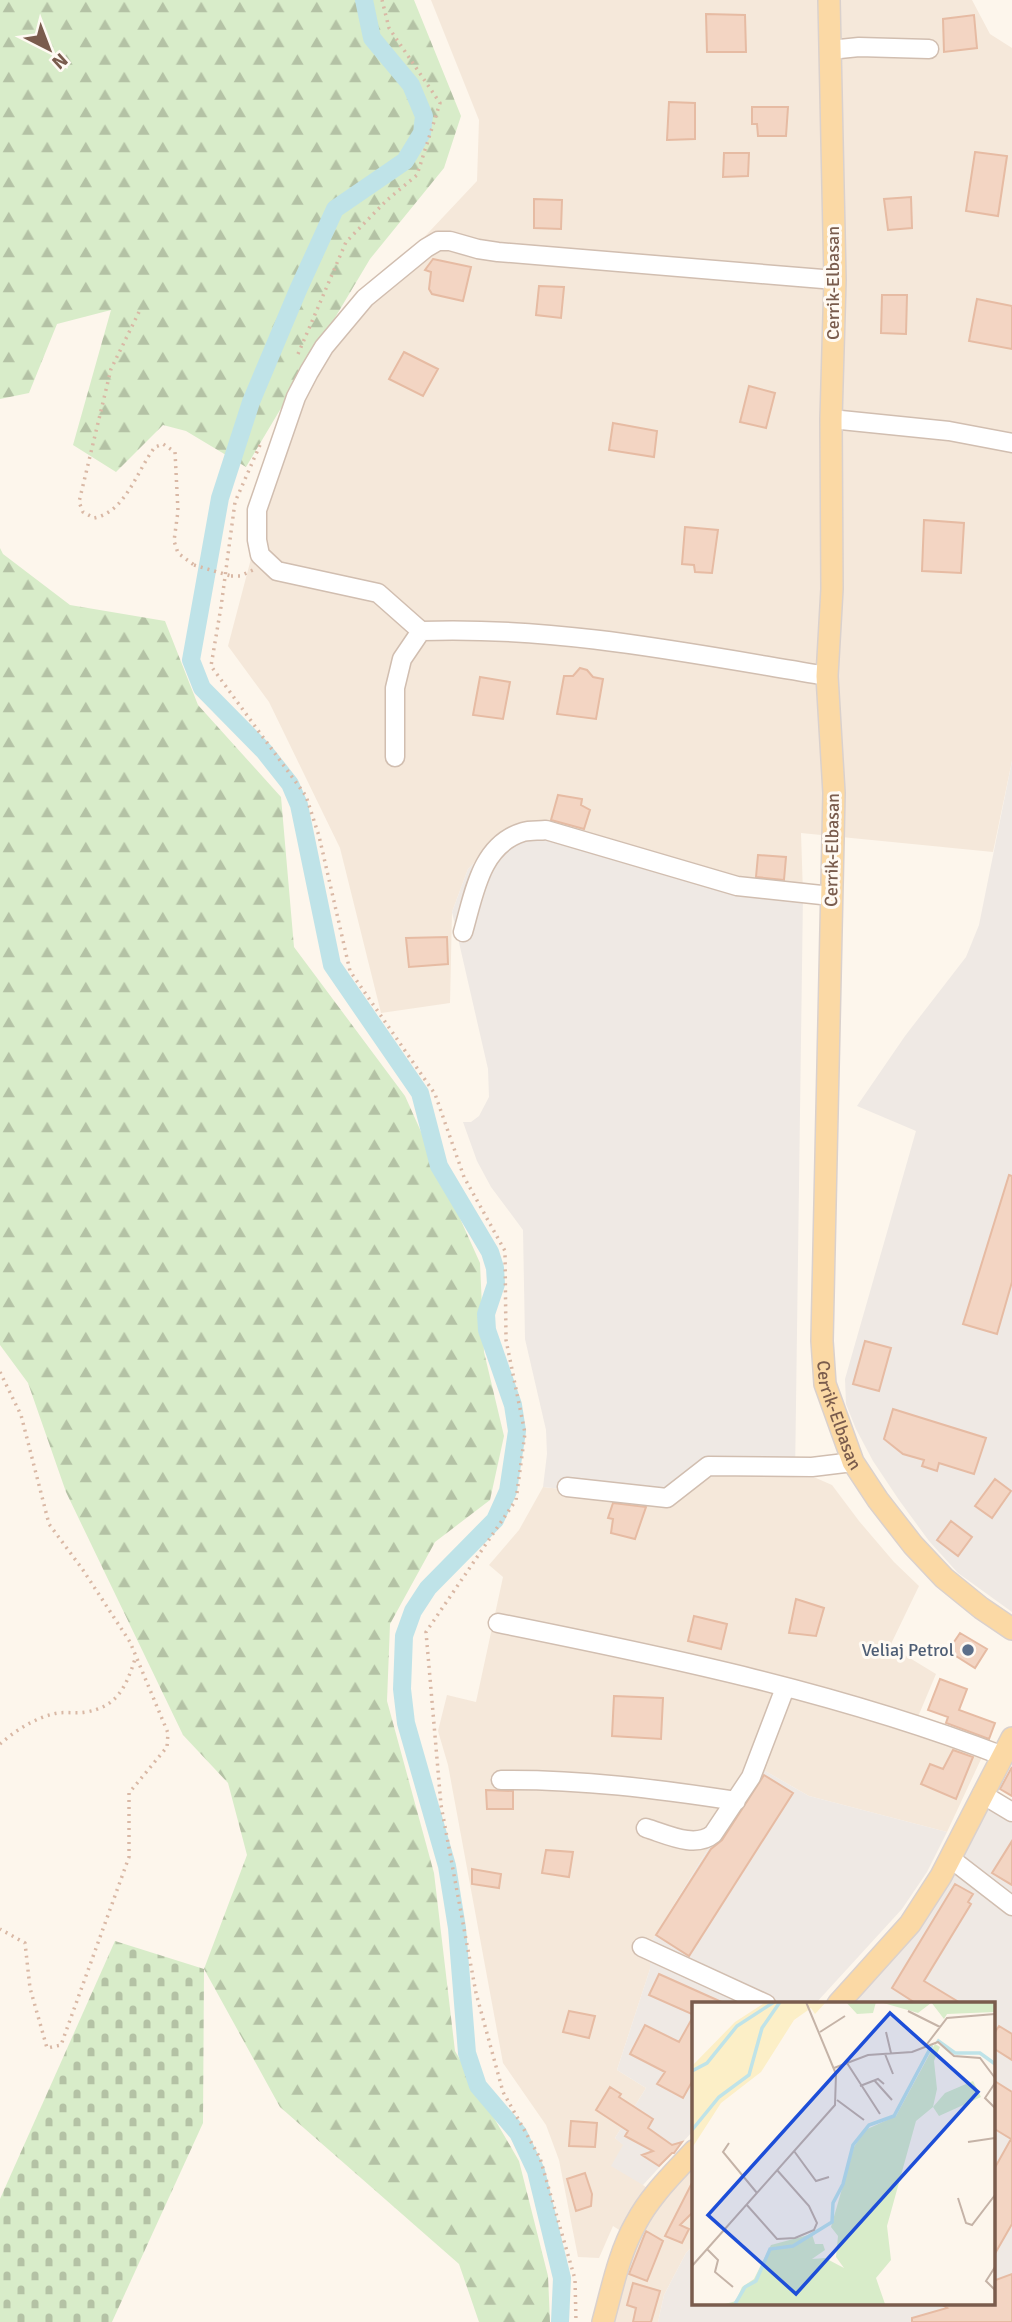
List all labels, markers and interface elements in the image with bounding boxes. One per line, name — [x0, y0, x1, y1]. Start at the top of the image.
north arrow — [14, 14, 84, 84]
text: N — [47, 48, 73, 74]
street label: Cerrik-Elbasan — [822, 226, 844, 340]
street label: Cerrik-Elbasan — [820, 793, 844, 907]
street label: Cerrik-Elbasan — [812, 1360, 866, 1474]
place label: Veliaj Petrol — [861, 1639, 954, 1661]
marker: Veliaj Petrol — [960, 1642, 976, 1658]
inset map — [692, 2002, 995, 2304]

